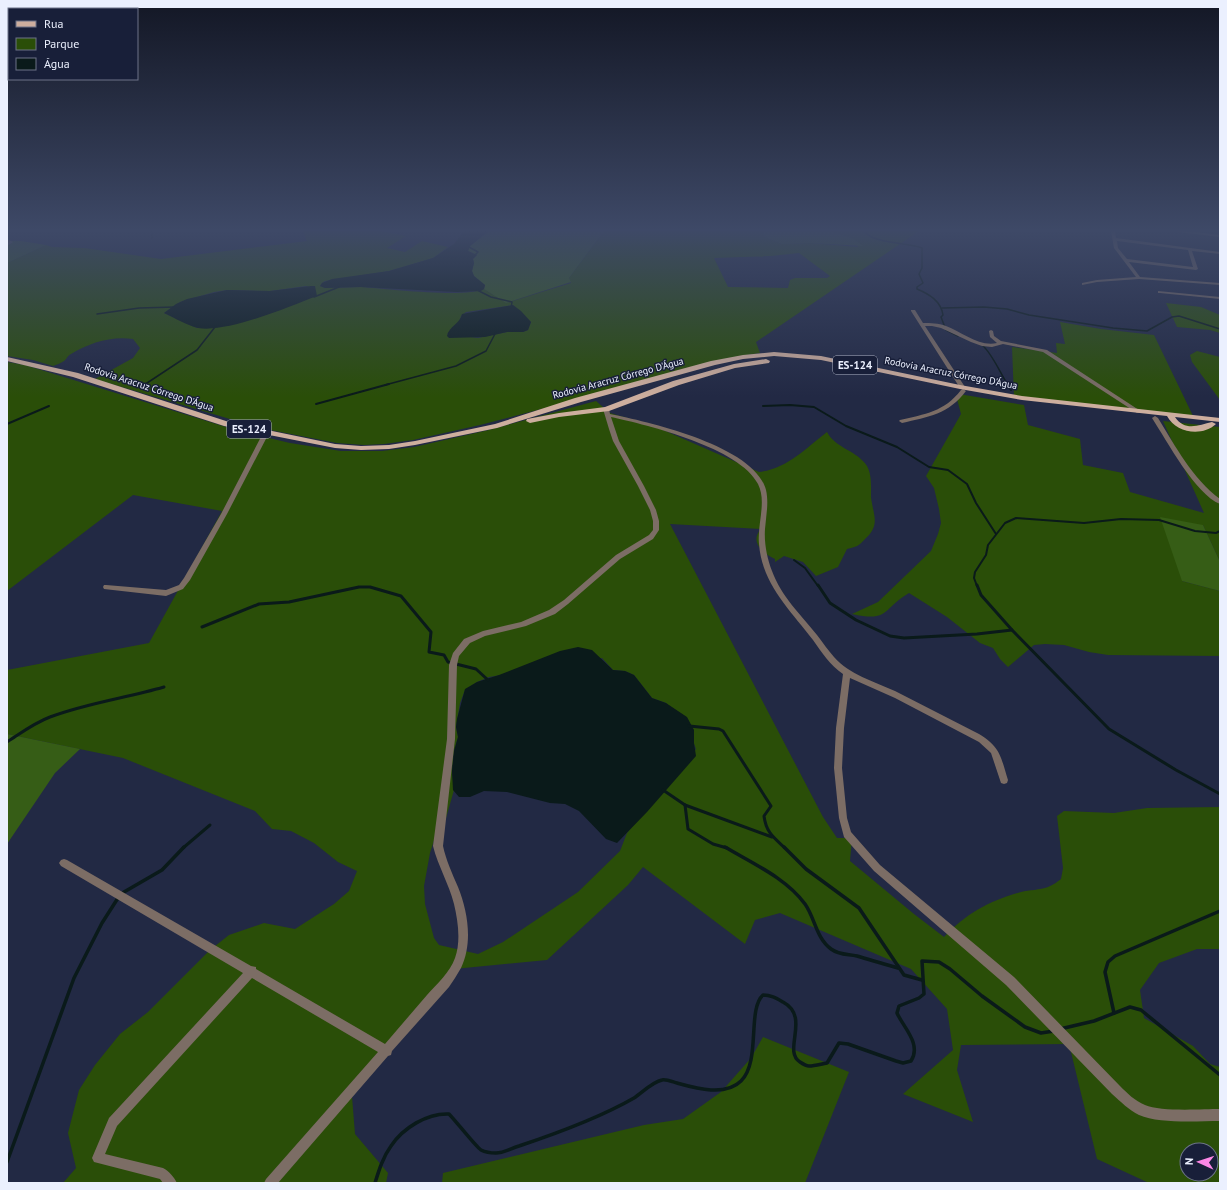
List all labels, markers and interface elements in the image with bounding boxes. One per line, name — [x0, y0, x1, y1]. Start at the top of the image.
legend — [8, 8, 138, 80]
text: Rua — [44, 16, 63, 31]
text: Parque — [44, 36, 79, 51]
text: Água — [44, 56, 70, 71]
street label: Rodovia Aracruz Córrego D'Água — [551, 354, 685, 402]
street label: Rodovia Aracruz Córrego D'Água — [883, 354, 1019, 392]
road number: ES-124 — [833, 356, 877, 374]
street label: Rodovia Aracruz Córrego D'Água — [83, 360, 215, 414]
road number: ES-124 — [227, 420, 271, 438]
north arrow — [1179, 1142, 1219, 1182]
text: N — [1182, 1157, 1196, 1165]

